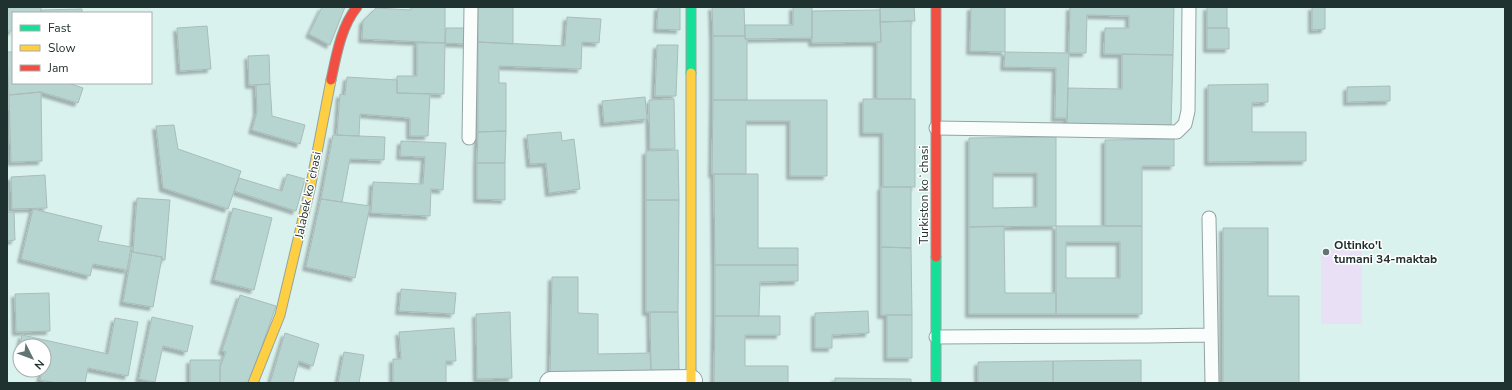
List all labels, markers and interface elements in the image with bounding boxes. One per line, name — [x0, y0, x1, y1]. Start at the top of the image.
legend — [12, 12, 152, 84]
text: Fast — [48, 20, 71, 36]
text: Slow — [48, 40, 76, 56]
text: Jam — [47, 60, 69, 76]
street label: Turkiston koʻchasi — [916, 146, 932, 244]
street label: Jalabek koʻchasi — [291, 150, 325, 241]
place label: Oltinko'l tumani 34-maktab — [1334, 237, 1437, 267]
marker: Oltinko'l tumani 34-maktab — [1321, 247, 1331, 257]
north arrow — [12, 338, 52, 378]
text: N — [31, 356, 47, 372]

